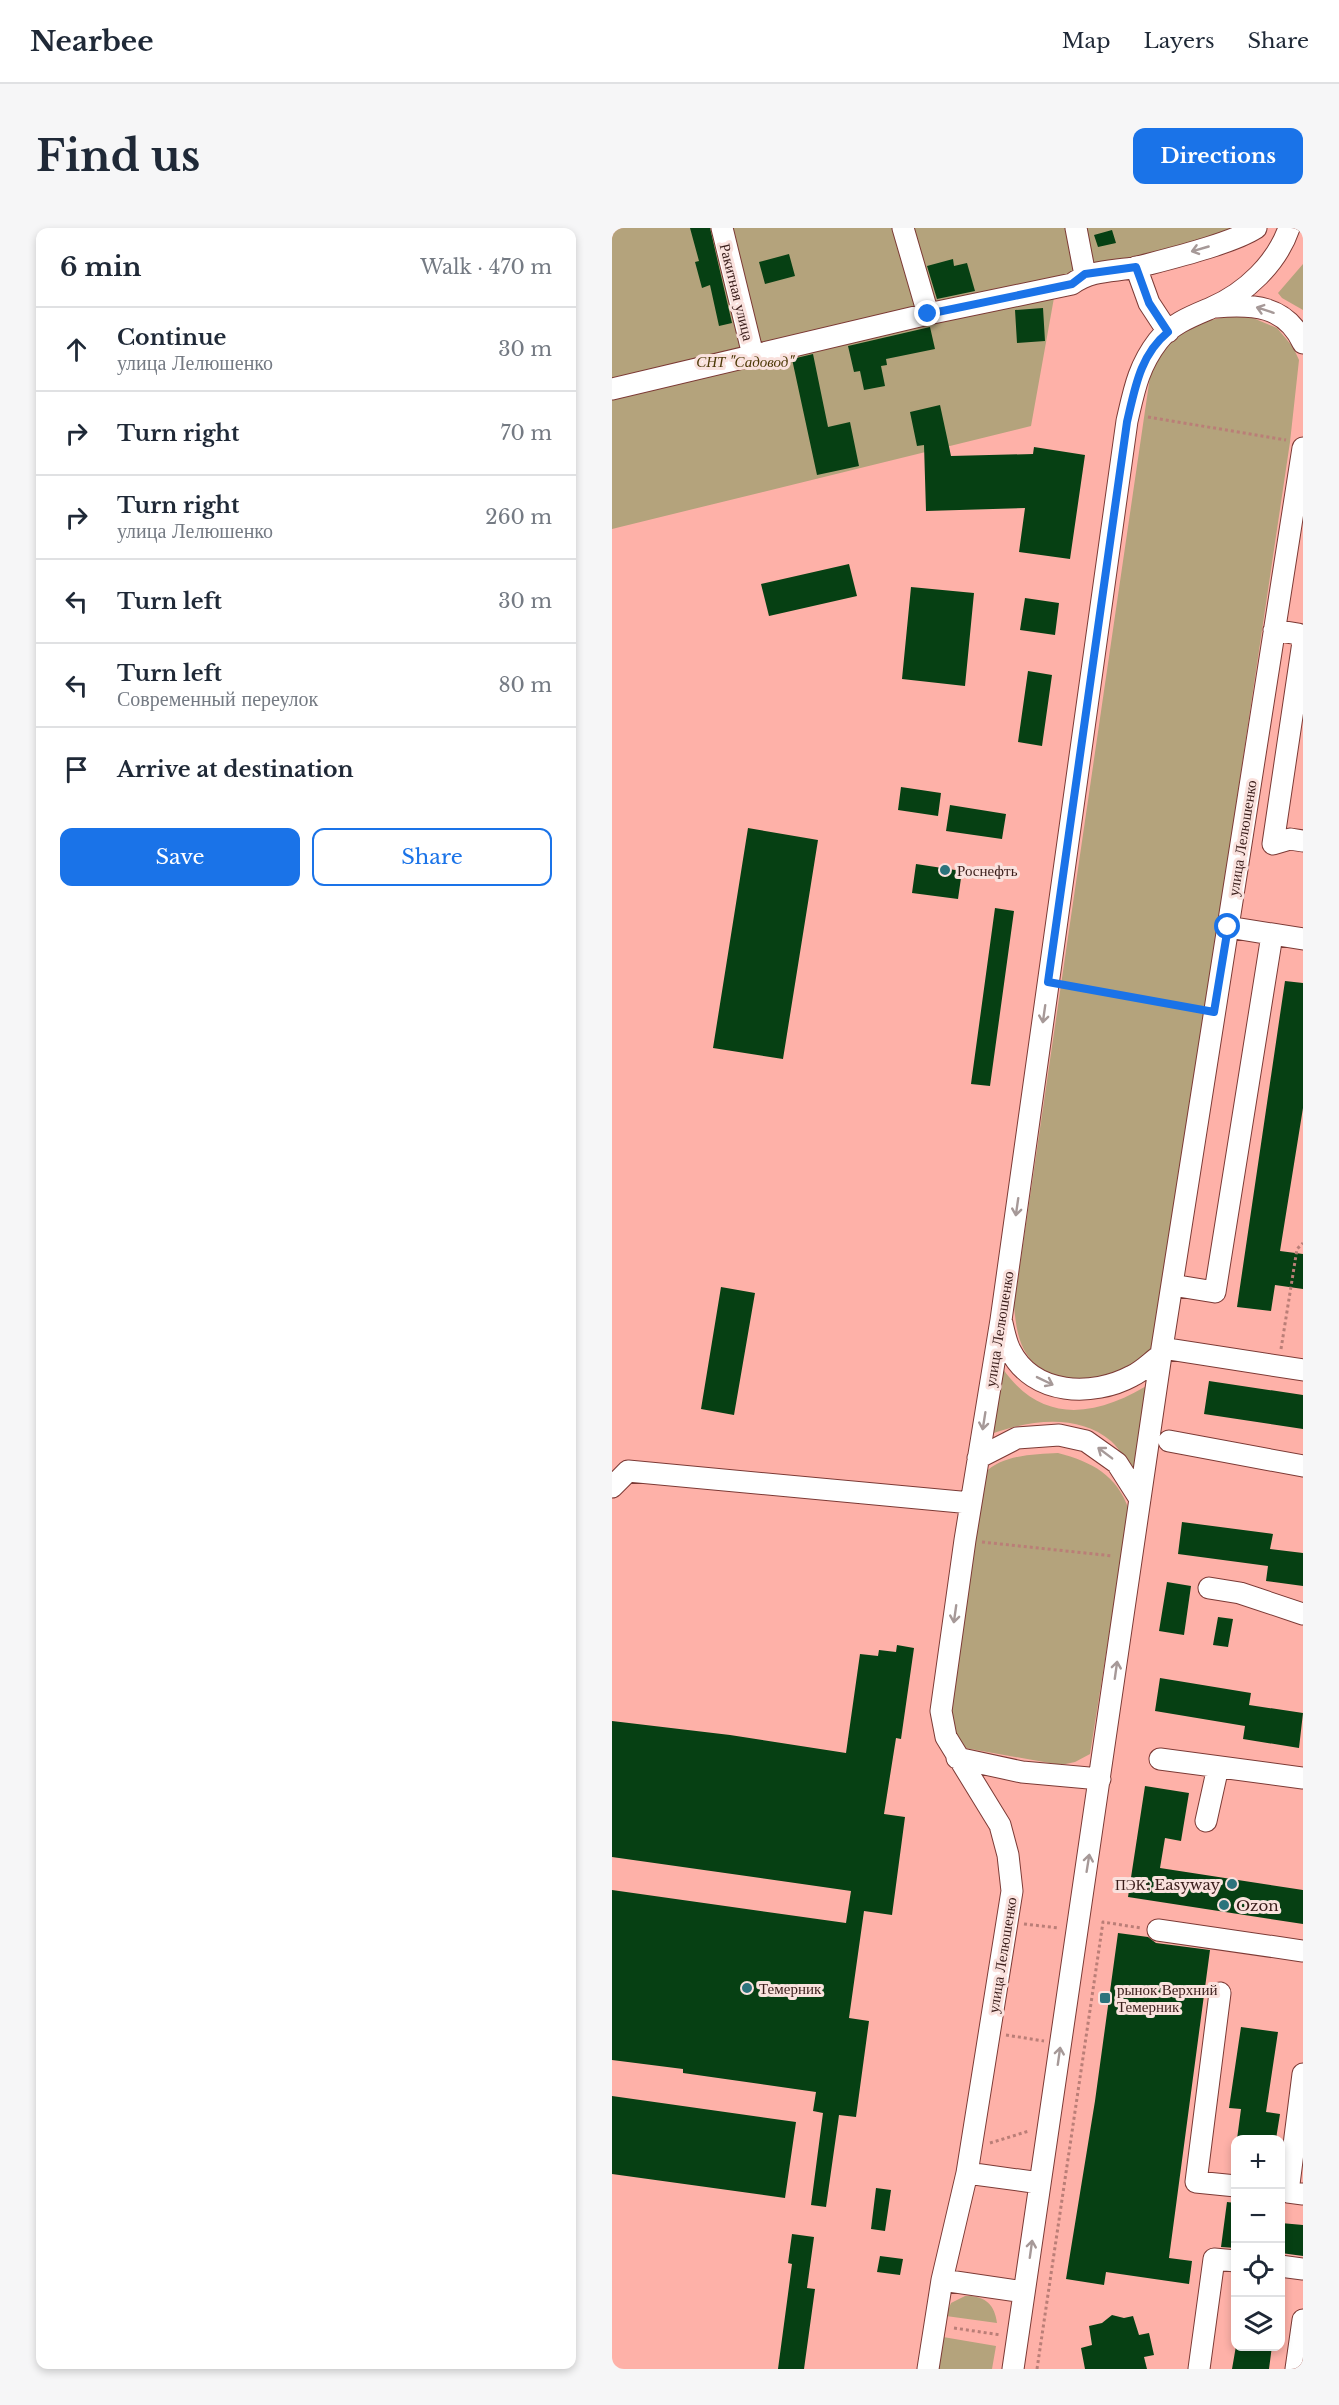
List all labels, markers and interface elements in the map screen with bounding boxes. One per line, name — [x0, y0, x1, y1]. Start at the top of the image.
text: Nearbee — [30, 24, 154, 59]
text: Map — [1062, 28, 1111, 54]
text: Layers — [1144, 28, 1215, 54]
text: Share — [1248, 28, 1309, 54]
button: Directions — [1133, 128, 1303, 184]
text: Find us — [36, 130, 200, 182]
street label: Ракитная улица — [716, 241, 758, 343]
one-way arrow — [1191, 244, 1210, 255]
text: 6 min — [60, 251, 141, 283]
text: Walk · 470 m — [420, 255, 552, 279]
route end — [914, 300, 940, 326]
one-way arrow — [1256, 303, 1275, 314]
text: Continue — [117, 324, 226, 351]
icon: ahead — [60, 333, 93, 366]
text: 30 m — [498, 337, 552, 361]
text: улица Лелюшенко — [117, 351, 273, 375]
park label: СНТ "Садовод" — [696, 352, 795, 371]
icon: right — [60, 417, 93, 450]
text: Turn right — [117, 420, 239, 447]
text: 70 m — [500, 421, 552, 445]
text: Turn right — [117, 492, 239, 519]
icon: right — [60, 501, 93, 534]
text: 260 m — [485, 505, 552, 529]
text: улица Лелюшенко — [117, 519, 273, 543]
icon: left — [60, 585, 93, 618]
text: Turn left — [117, 588, 222, 615]
text: 30 m — [498, 589, 552, 613]
text: Turn left — [117, 660, 222, 687]
icon: left — [60, 669, 93, 702]
text: 80 m — [498, 673, 552, 697]
text: Современный переулок — [117, 687, 318, 711]
icon: arrive — [60, 753, 93, 786]
text: Arrive at destination — [117, 756, 354, 783]
street label: улица Лелюшенко — [1223, 779, 1261, 897]
button: Save — [60, 828, 300, 886]
button: Share — [312, 828, 552, 886]
place label: Роснефть — [957, 861, 1018, 880]
marker: Роснефть — [938, 863, 952, 877]
route start — [1214, 913, 1240, 939]
one-way arrow — [1038, 1004, 1049, 1024]
one-way arrow — [1011, 1197, 1022, 1217]
street label: улица Лелюшенко — [980, 1270, 1018, 1388]
one-way arrow — [1036, 1376, 1054, 1388]
one-way arrow — [979, 1411, 990, 1430]
one-way arrow — [1097, 1447, 1113, 1460]
one-way arrow — [949, 1603, 960, 1623]
one-way arrow — [1111, 1661, 1122, 1680]
one-way arrow — [1082, 1854, 1093, 1873]
place label: ПЭК: Easyway — [1115, 1875, 1220, 1894]
marker: ПЭК: Easyway — [1225, 1877, 1239, 1891]
street label: улица Лелюшенко — [983, 1896, 1021, 2014]
place label: Ozon — [1236, 1896, 1279, 1915]
marker: Ozon — [1217, 1898, 1231, 1912]
place label: Темерник — [759, 1979, 822, 1998]
place label: рынок Верхний Темерник — [1117, 1980, 1217, 2016]
marker: Темерник — [740, 1981, 754, 1995]
marker: рынок Верхний Темерник — [1098, 1991, 1112, 2005]
one-way arrow — [1054, 2047, 1065, 2066]
map controls — [1231, 2135, 1285, 2351]
button: + — [1231, 2135, 1285, 2189]
button: − — [1231, 2189, 1285, 2243]
one-way arrow — [1025, 2239, 1036, 2259]
button: locate — [1231, 2243, 1285, 2297]
button: layers — [1231, 2297, 1285, 2351]

